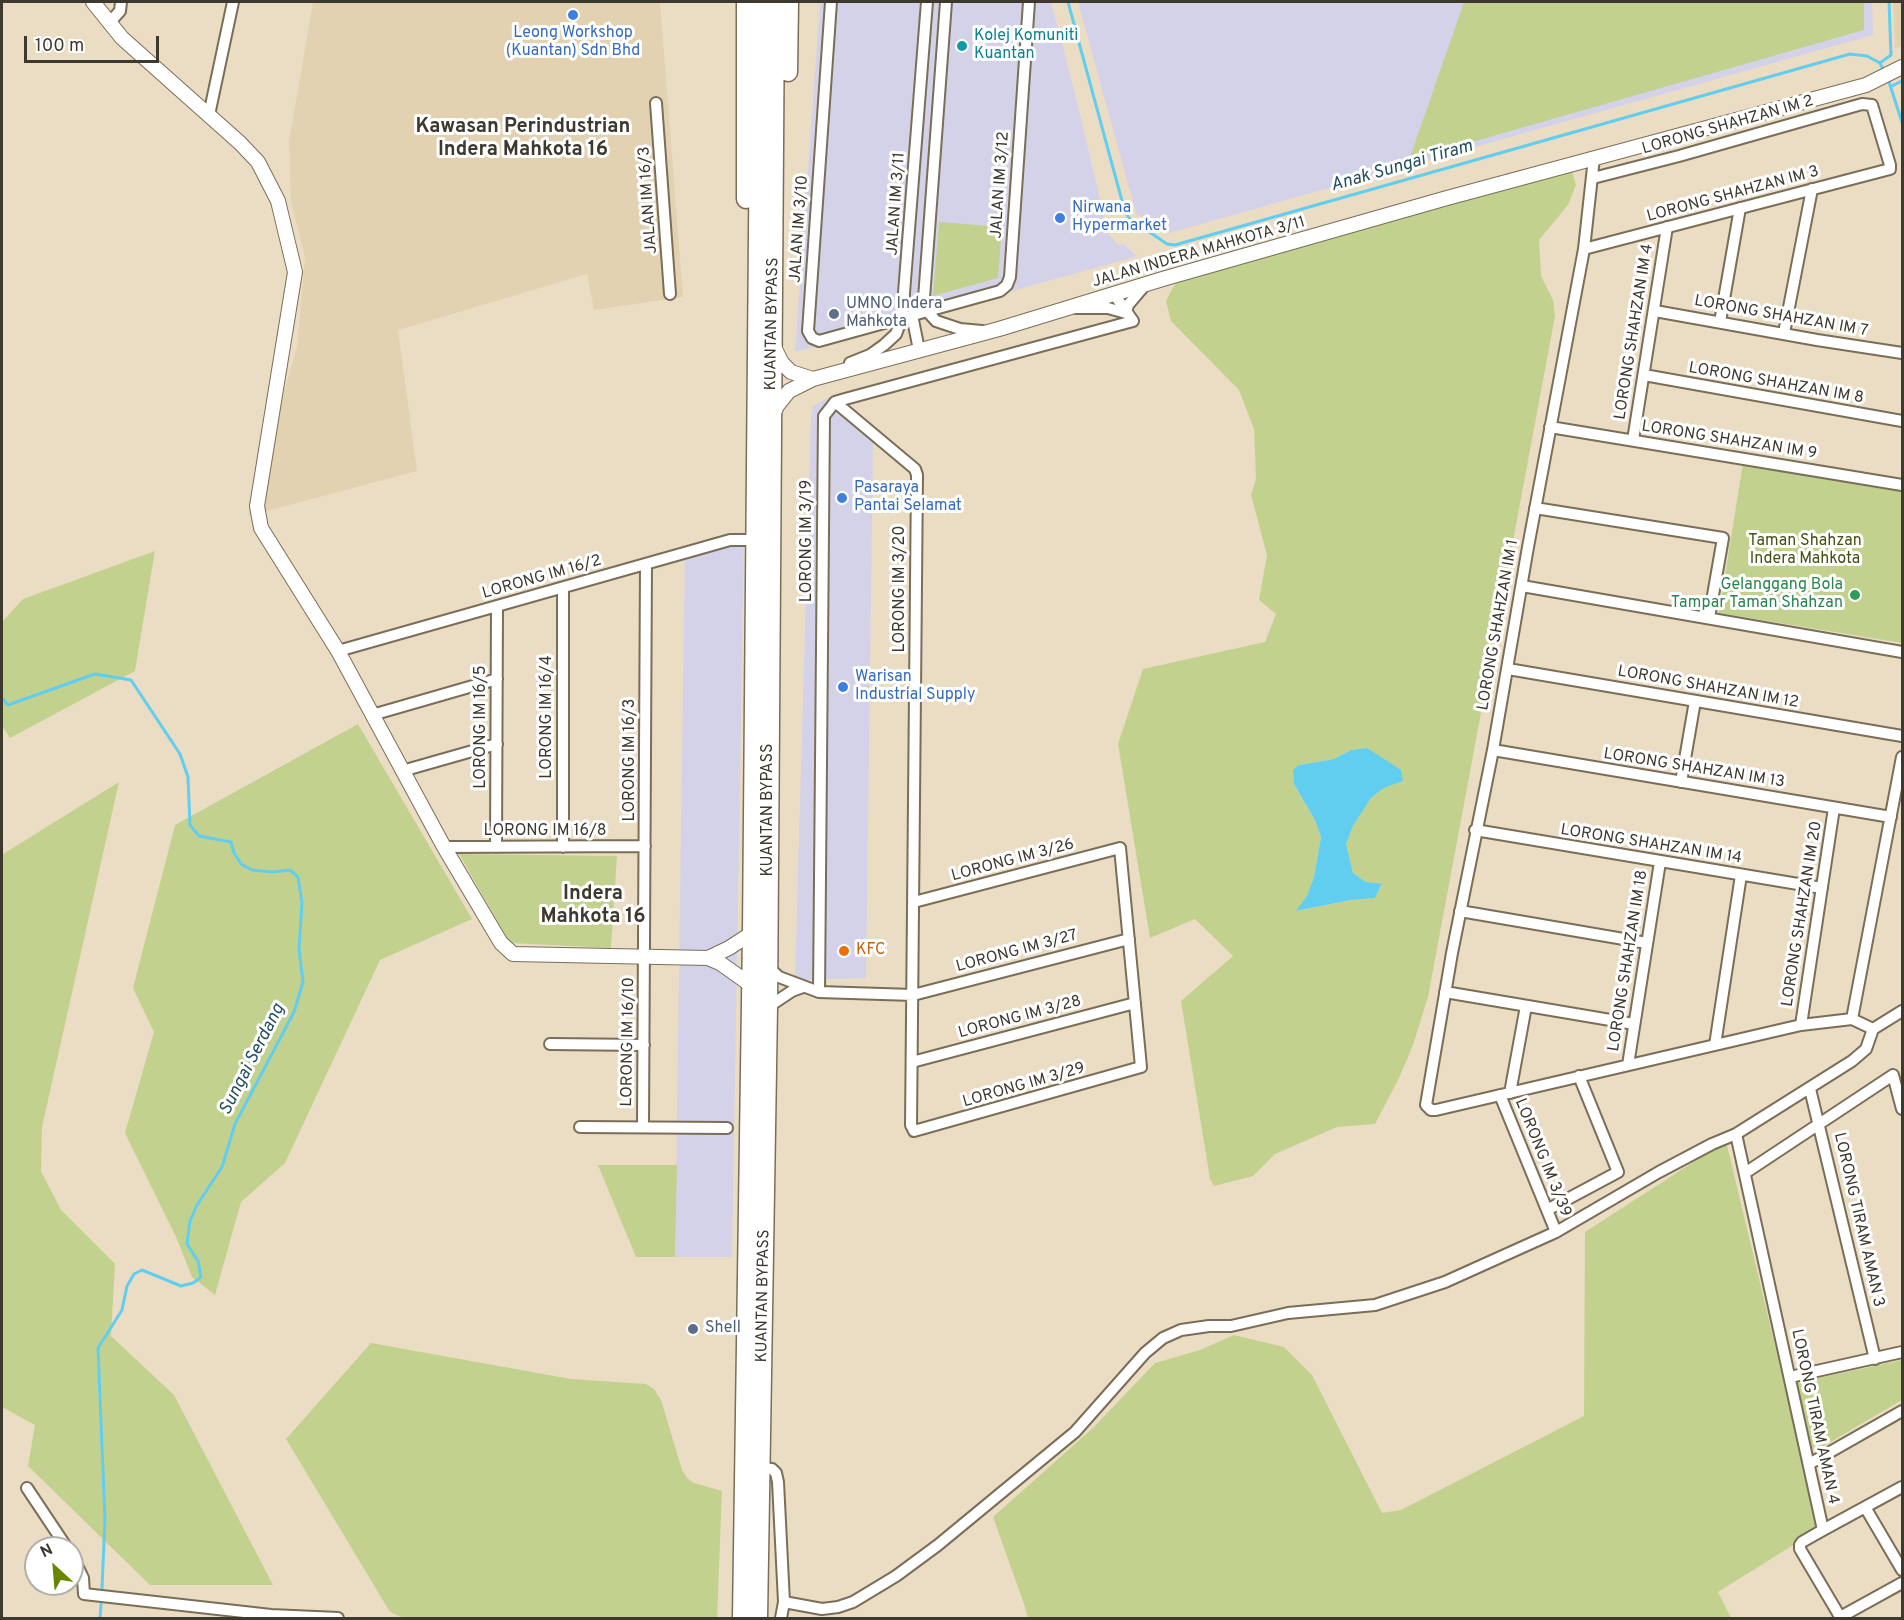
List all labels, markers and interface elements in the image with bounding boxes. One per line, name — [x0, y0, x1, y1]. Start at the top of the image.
marker: Leong Workshop (Kuantan) Sdn Bhd — [566, 8, 580, 22]
scale bar — [27, 24, 162, 62]
place label: Leong Workshop (Kuantan) Sdn Bhd — [506, 24, 640, 62]
place label: Kolej Komuniti Kuantan — [974, 27, 1078, 65]
text: 100 m — [35, 35, 84, 58]
marker: Kolej Komuniti Kuantan — [955, 39, 969, 53]
street label: LORONG SHAHZAN IM 2 — [1640, 92, 1816, 160]
district label: Kawasan Perindustrian Indera Mahkota 16 — [416, 116, 630, 163]
street label: JALAN IM 3/12 — [988, 131, 1014, 239]
water label: Anak Sungai Tiram — [1329, 136, 1475, 198]
street label: JALAN IM 16/3 — [636, 146, 662, 254]
street label: JALAN IM 3/11 — [884, 152, 910, 256]
street label: LORONG SHAHZAN IM 3 — [1645, 163, 1821, 227]
street label: JALAN IM 3/10 — [787, 175, 813, 283]
place label: Nirwana Hypermarket — [1072, 199, 1167, 237]
marker: Nirwana Hypermarket — [1053, 211, 1067, 225]
street label: JALAN INDERA MAHKOTA 3/11 — [1090, 213, 1308, 293]
street label: LORONG SHAHZAN IM 4 — [1612, 243, 1658, 421]
street label: KUANTAN BYPASS — [762, 257, 784, 391]
street label: LORONG SHAHZAN IM 7 — [1693, 292, 1869, 342]
place label: UMNO Indera Mahkota — [846, 295, 942, 333]
marker: UMNO Indera Mahkota — [827, 307, 841, 321]
street label: LORONG SHAHZAN IM 8 — [1687, 359, 1865, 409]
street label: LORONG SHAHZAN IM 9 — [1640, 418, 1818, 464]
place label: Pasaraya Pantai Selamat — [854, 479, 962, 517]
street label: LORONG IM 3/19 — [798, 480, 818, 602]
marker: Pasaraya Pantai Selamat — [835, 491, 849, 505]
street label: LORONG IM 3/20 — [891, 525, 911, 653]
park label: Taman Shahzan Indera Mahkota — [1748, 532, 1862, 570]
street label: LORONG SHAHZAN IM 1 — [1474, 538, 1524, 712]
street label: LORONG IM 16/2 — [480, 552, 604, 604]
place label: Gelanggang Bola Tampar Taman Shahzan — [1671, 576, 1843, 614]
marker: Gelanggang Bola Tampar Taman Shahzan — [1848, 588, 1862, 602]
street label: LORONG IM 16/4 — [538, 655, 558, 779]
street label: LORONG SHAHZAN IM 12 — [1616, 663, 1800, 713]
street label: LORONG IM 16/5 — [472, 665, 492, 789]
place label: Warisan Industrial Supply — [855, 668, 975, 706]
marker: Warisan Industrial Supply — [836, 680, 850, 694]
street label: LORONG IM 16/3 — [621, 699, 641, 821]
street label: KUANTAN BYPASS — [759, 743, 779, 877]
street label: LORONG SHAHZAN IM 13 — [1602, 745, 1786, 793]
street label: LORONG SHAHZAN IM 20 — [1779, 820, 1827, 1008]
street label: LORONG SHAHZAN IM 14 — [1559, 821, 1743, 869]
street label: LORONG IM 16/8 — [483, 822, 607, 842]
street label: LORONG IM 3/26 — [950, 835, 1076, 887]
street label: LORONG SHAHZAN IM 18 — [1605, 869, 1653, 1053]
district label: Indera Mahkota 16 — [540, 883, 646, 930]
street label: LORONG IM 3/27 — [954, 927, 1080, 977]
place label: KFC — [856, 941, 885, 961]
marker: KFC — [837, 944, 851, 958]
street label: LORONG IM 16/10 — [618, 977, 640, 1107]
street label: LORONG IM 3/28 — [956, 992, 1084, 1044]
water label: Sungai Serdang — [216, 1001, 290, 1119]
street label: LORONG IM 3/29 — [961, 1059, 1087, 1113]
street label: LORONG IM 3/39 — [1510, 1096, 1574, 1220]
street label: LORONG TIRAM AMAN 3 — [1829, 1131, 1887, 1309]
street label: KUANTAN BYPASS — [753, 1229, 775, 1363]
place label: Shell — [705, 1319, 741, 1339]
marker: Shell — [686, 1322, 700, 1336]
street label: LORONG TIRAM AMAN 4 — [1786, 1328, 1842, 1506]
north arrow — [24, 1536, 84, 1596]
text: N — [37, 1540, 57, 1563]

